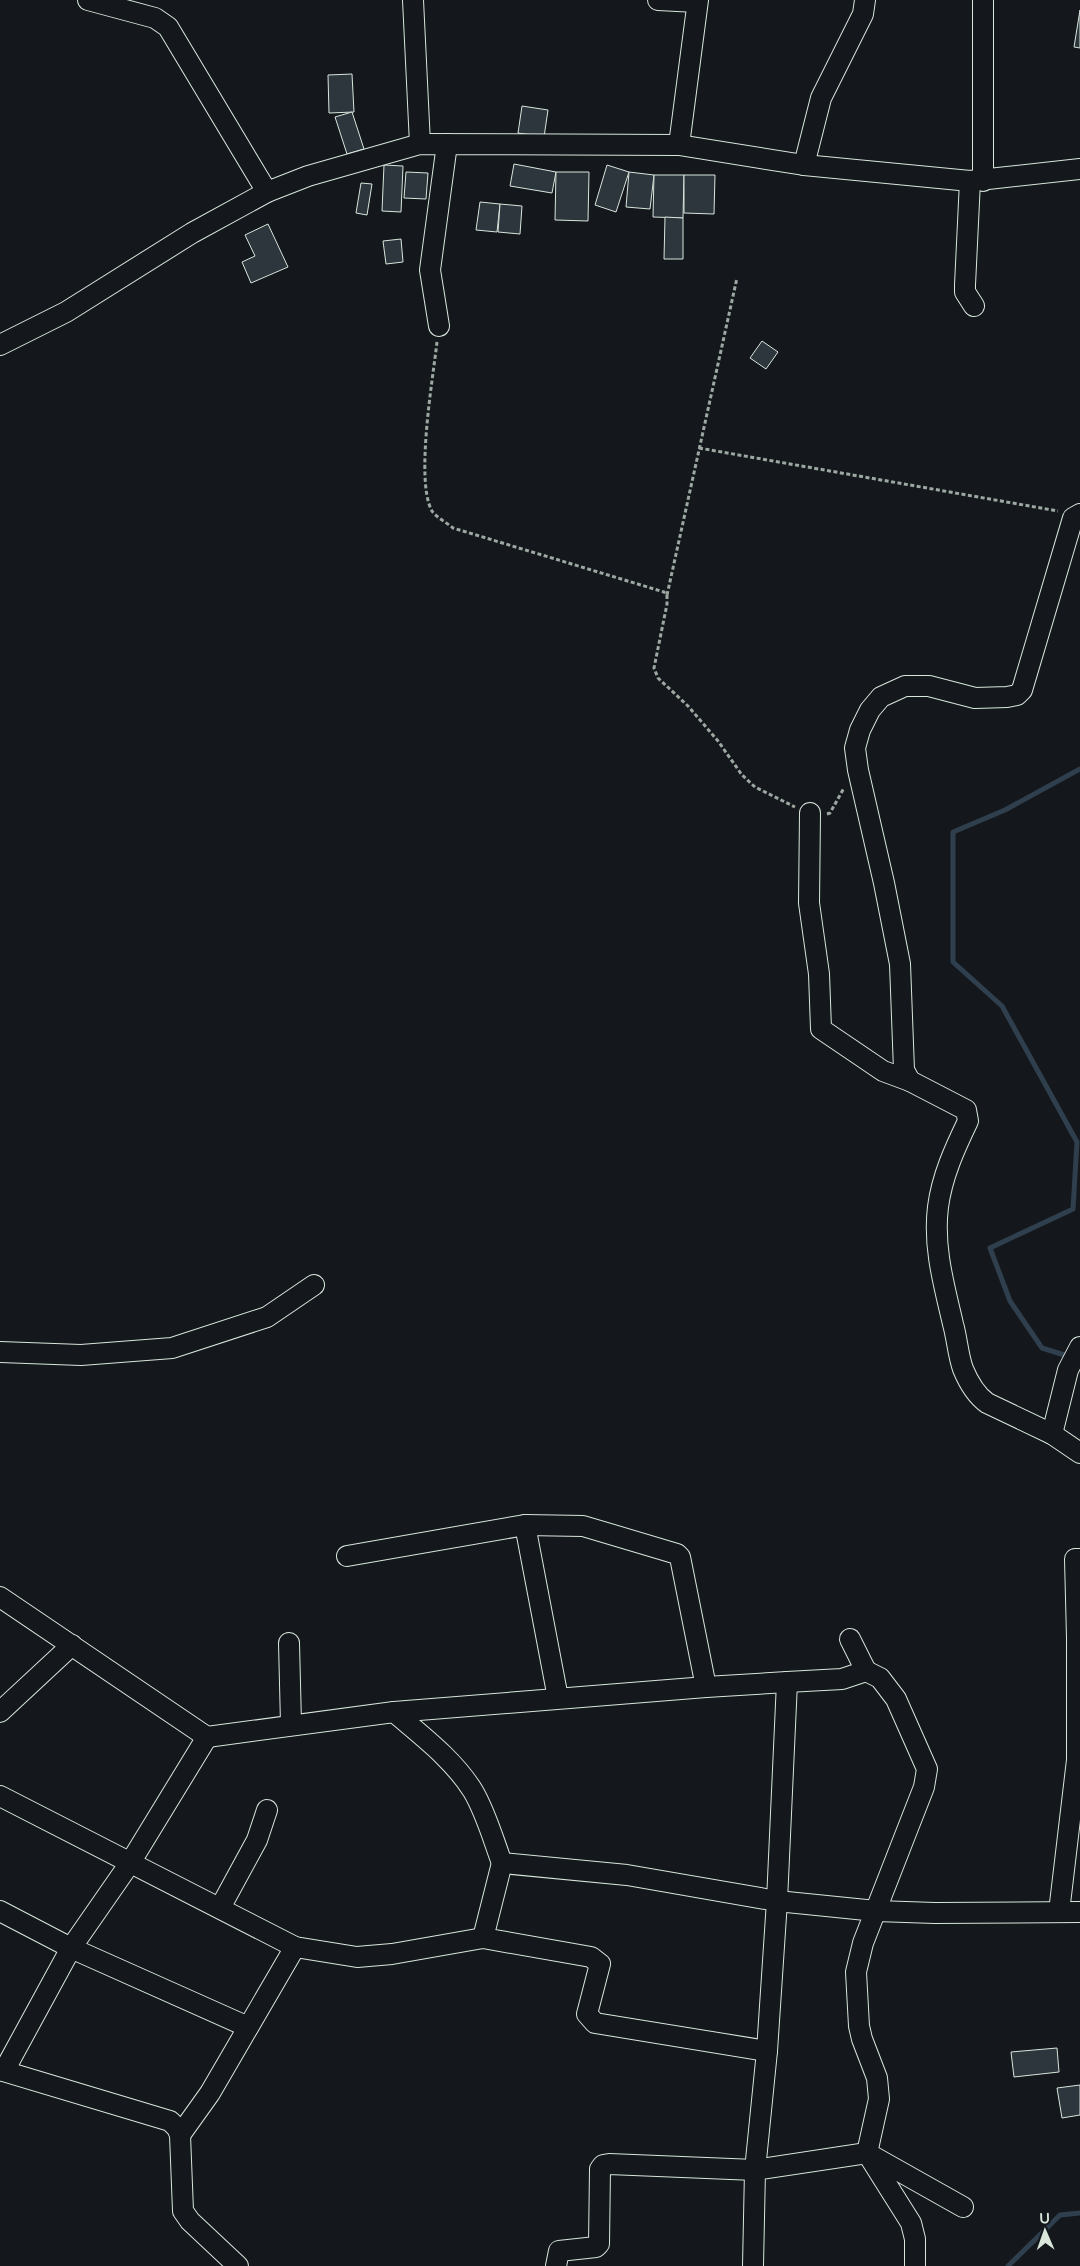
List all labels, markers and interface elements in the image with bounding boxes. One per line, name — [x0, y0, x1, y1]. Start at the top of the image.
north arrow — [1020, 2206, 1070, 2256]
text: U — [1039, 2210, 1050, 2227]

